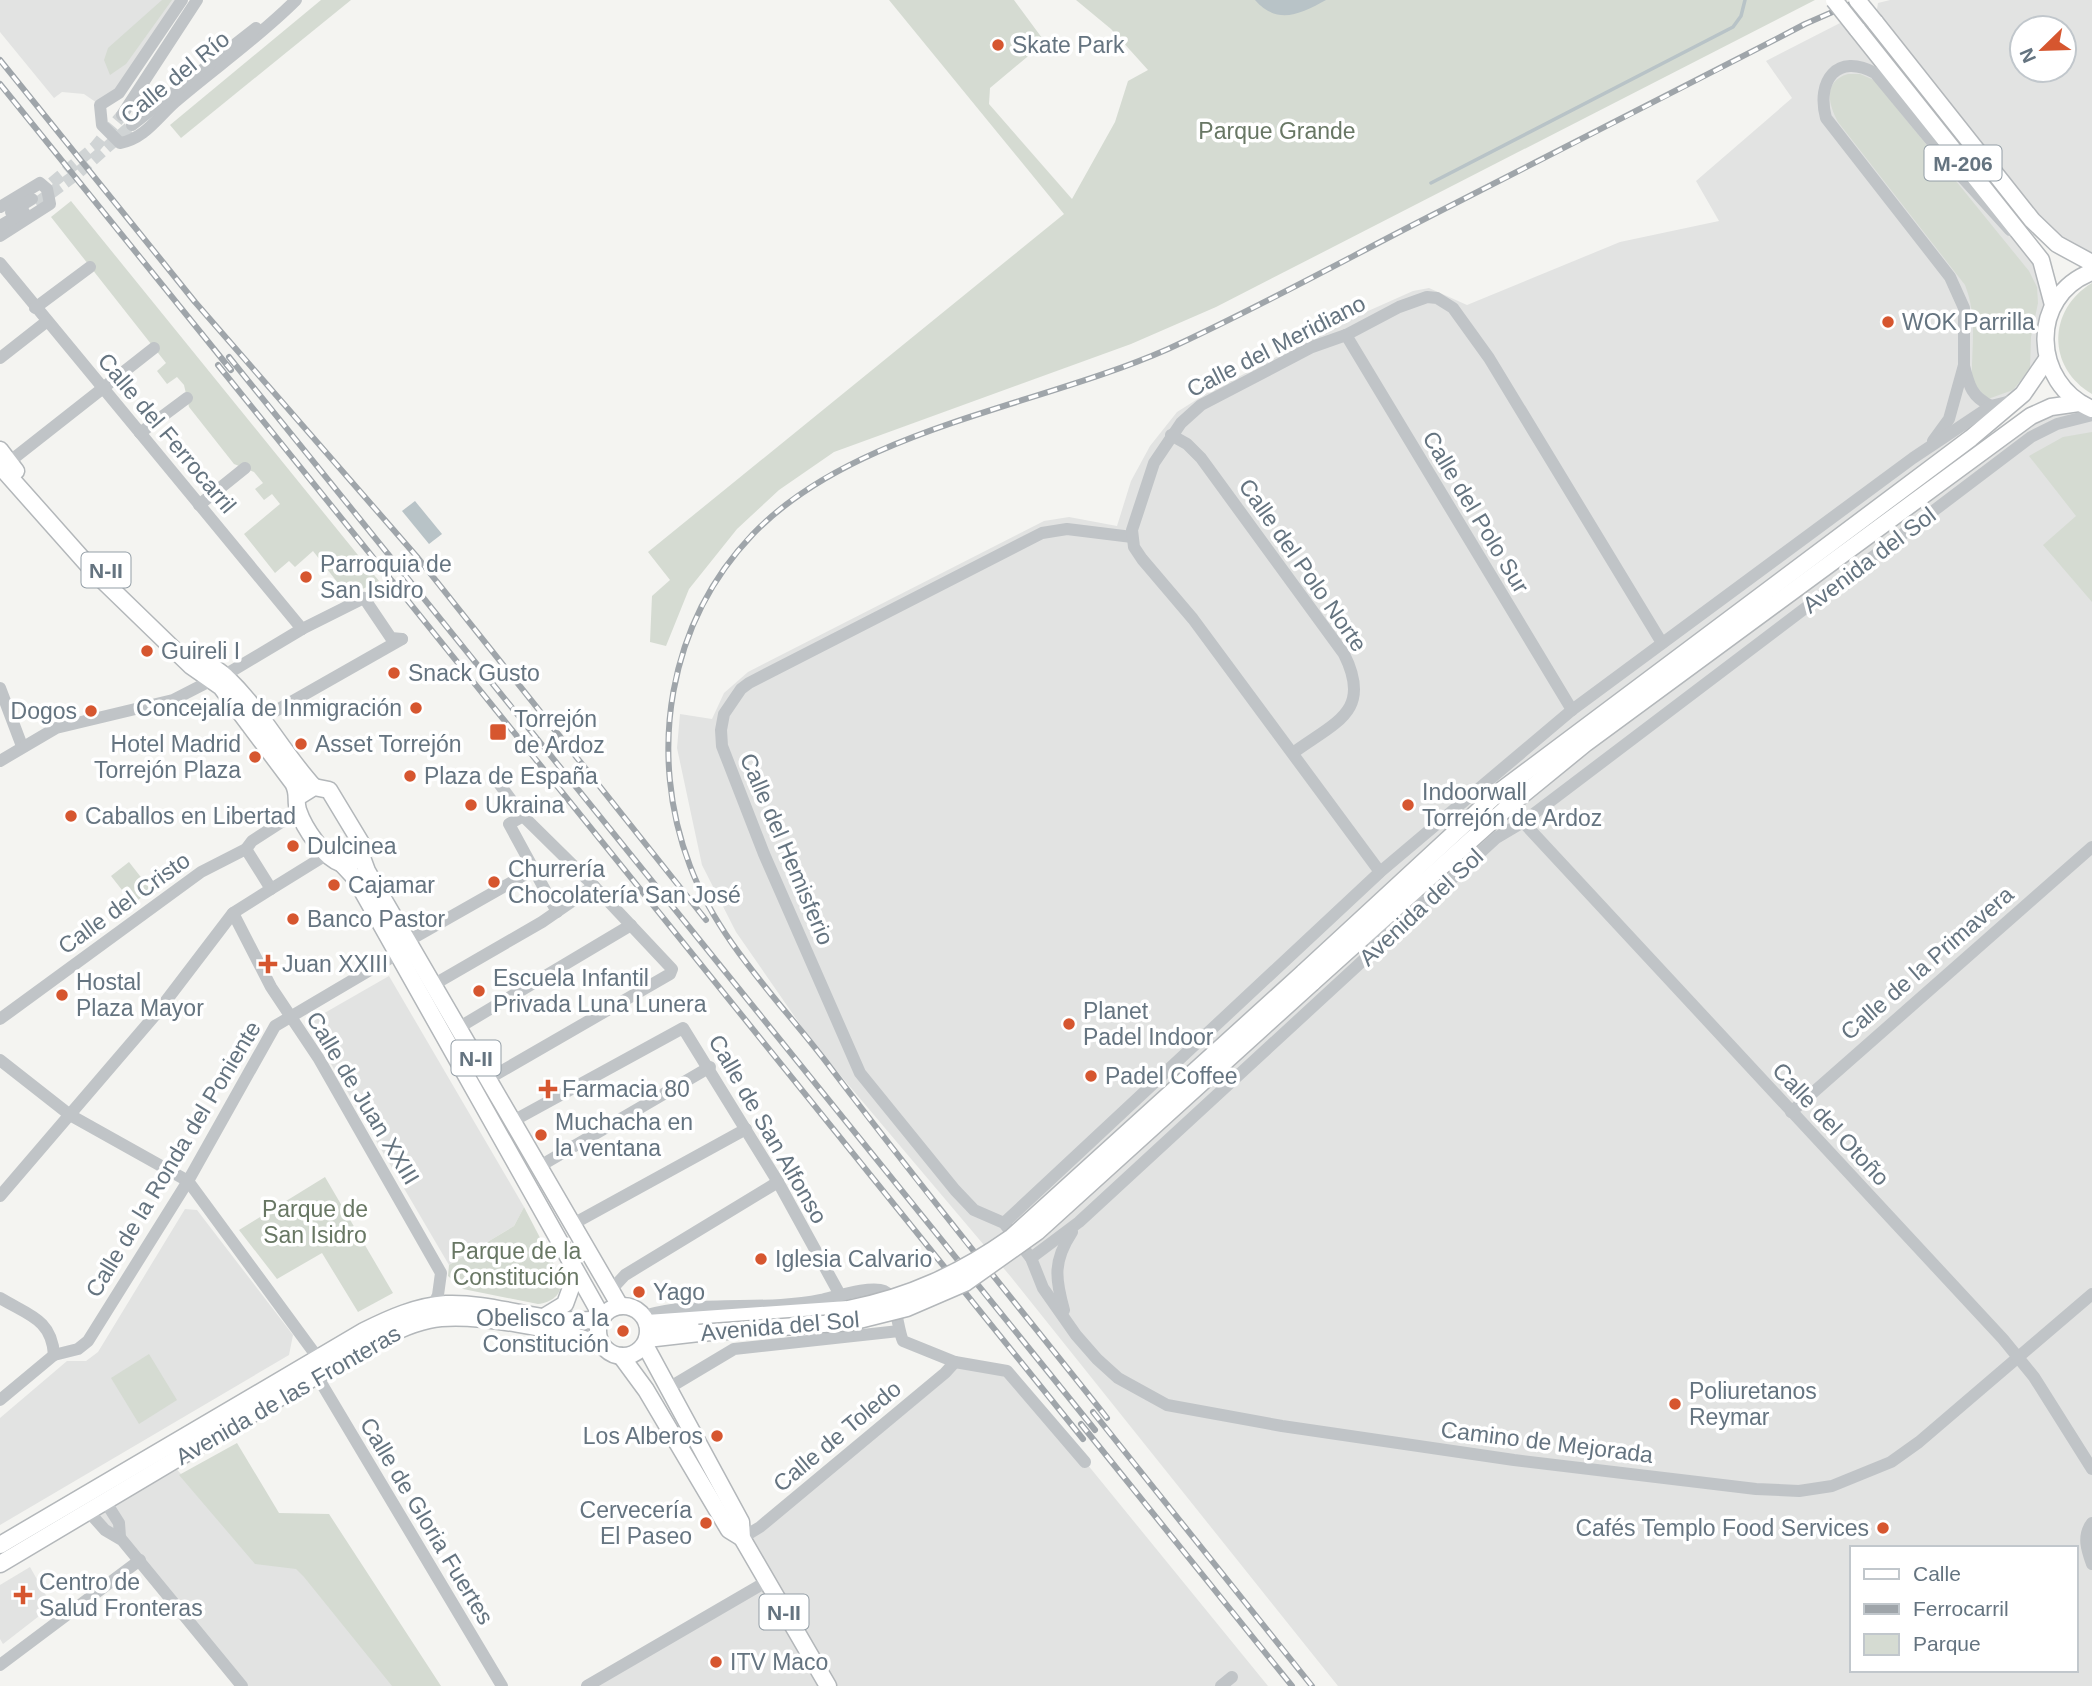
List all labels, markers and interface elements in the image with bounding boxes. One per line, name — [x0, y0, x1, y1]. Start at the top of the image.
north arrow — [2008, 14, 2078, 84]
street label: Calle del Río — [116, 25, 234, 129]
place label: Skate Park — [1012, 32, 1125, 58]
marker: Skate Park — [990, 37, 1006, 53]
text: N — [2015, 45, 2040, 66]
park label: Parque Grande — [1198, 118, 1356, 144]
road number: M-206 — [1924, 146, 2002, 180]
street label: Calle del Meridiano — [1182, 290, 1370, 402]
place label: WOK Parrilla — [1902, 309, 2035, 335]
marker: WOK Parrilla — [1880, 314, 1896, 330]
street label: Calle del Ferrocarril — [93, 348, 241, 518]
street label: Calle del Polo Sur — [1417, 426, 1535, 598]
street label: Calle del Polo Norte — [1234, 474, 1372, 656]
street label: Avenida del Sol — [1798, 502, 1940, 618]
place label: Parroquia de San Isidro — [320, 551, 452, 603]
road number: N-II — [82, 552, 130, 588]
marker: Parroquia de San Isidro — [298, 569, 314, 585]
place label: Guireli I — [161, 638, 240, 664]
marker: Guireli I — [139, 643, 155, 659]
place label: Snack Gusto — [408, 660, 540, 686]
marker: Snack Gusto — [386, 665, 402, 681]
place label: Concejalía de Inmigración — [136, 695, 402, 721]
place label: Dogos — [11, 698, 77, 724]
marker: Concejalía de Inmigración — [408, 700, 424, 716]
marker: Dogos — [83, 703, 99, 719]
place label: Torrejón de Ardoz — [514, 706, 605, 758]
marker: Torrejón de Ardoz — [488, 722, 508, 742]
place label: Hotel Madrid Torrejón Plaza — [94, 731, 241, 783]
place label: Asset Torrejón — [315, 731, 462, 757]
marker: Asset Torrejón — [293, 736, 309, 752]
marker: Hotel Madrid Torrejón Plaza — [247, 749, 263, 765]
street label: Calle del Hemisferio — [735, 749, 839, 949]
place label: Plaza de España — [424, 763, 598, 789]
marker: Plaza de España — [402, 768, 418, 784]
place label: Indoorwall Torrejón de Ardoz — [1422, 779, 1602, 831]
place label: Ukraina — [485, 792, 564, 818]
marker: Ukraina — [463, 797, 479, 813]
marker: Indoorwall Torrejón de Ardoz — [1400, 797, 1416, 813]
place label: Caballos en Libertad — [85, 803, 296, 829]
marker: Caballos en Libertad — [63, 808, 79, 824]
place label: Dulcinea — [307, 833, 397, 859]
marker: Dulcinea — [285, 838, 301, 854]
street label: Avenida del Sol — [1354, 843, 1488, 971]
street label: Calle del Cristo — [53, 847, 195, 959]
place label: Churrería Chocolatería San José — [508, 856, 741, 908]
place label: Cajamar — [348, 872, 435, 898]
marker: Churrería Chocolatería San José — [486, 874, 502, 890]
marker: Cajamar — [326, 877, 342, 893]
street label: Calle de la Primavera — [1836, 881, 2019, 1045]
place label: Banco Pastor — [307, 906, 445, 932]
marker: Banco Pastor — [285, 911, 301, 927]
place label: Juan XXIII — [282, 951, 388, 977]
marker: Juan XXIII — [260, 956, 276, 972]
place label: Escuela Infantil Privada Luna Lunera — [493, 965, 707, 1017]
place label: Hostal Plaza Mayor — [76, 969, 204, 1021]
marker: Escuela Infantil Privada Luna Lunera — [471, 983, 487, 999]
marker: Hostal Plaza Mayor — [54, 987, 70, 1003]
place label: Planet Padel Indoor — [1083, 998, 1214, 1050]
street label: Calle de Juan XXIII — [301, 1007, 425, 1189]
street label: Calle de la Ronda del Poniente — [80, 1016, 266, 1302]
marker: Planet Padel Indoor — [1061, 1016, 1077, 1032]
street label: Calle de San Alfonso — [703, 1030, 833, 1228]
road number: N-II — [452, 1040, 500, 1076]
street label: Calle del Otoño — [1767, 1057, 1895, 1191]
place label: Padel Coffee — [1105, 1063, 1238, 1089]
marker: Padel Coffee — [1083, 1068, 1099, 1084]
place label: Farmacia 80 — [562, 1076, 690, 1102]
marker: Farmacia 80 — [540, 1081, 556, 1097]
place label: Muchacha en la ventana — [555, 1109, 693, 1161]
marker: Muchacha en la ventana — [533, 1127, 549, 1143]
park label: Parque de San Isidro — [262, 1196, 368, 1248]
park label: Parque de la Constitución — [451, 1238, 581, 1290]
place label: Iglesia Calvario — [775, 1246, 932, 1272]
marker: Iglesia Calvario — [753, 1251, 769, 1267]
place label: Yago — [653, 1279, 705, 1305]
marker: Yago — [631, 1284, 647, 1300]
place label: Obelisco a la Constitución — [476, 1305, 609, 1357]
street label: Avenida del Sol — [699, 1306, 861, 1346]
street label: Avenida de las Fronteras — [171, 1320, 405, 1470]
marker: Obelisco a la Constitución — [615, 1323, 631, 1339]
street label: Calle de Toledo — [768, 1375, 906, 1497]
place label: Poliuretanos Reymar — [1689, 1378, 1817, 1430]
marker: Poliuretanos Reymar — [1667, 1396, 1683, 1412]
street label: Calle de Gloria Fuertes — [355, 1413, 499, 1629]
street label: Camino de Mejorada — [1439, 1416, 1655, 1468]
place label: Los Alberos — [583, 1423, 703, 1449]
marker: Los Alberos — [709, 1428, 725, 1444]
place label: Cervecería El Paseo — [580, 1497, 692, 1549]
marker: Cervecería El Paseo — [698, 1515, 714, 1531]
place label: Cafés Templo Food Services — [1575, 1515, 1869, 1541]
marker: Cafés Templo Food Services — [1875, 1520, 1891, 1536]
legend — [1850, 1546, 2078, 1672]
text: Calle — [1913, 1562, 1961, 1585]
place label: Centro de Salud Fronteras — [39, 1569, 203, 1621]
marker: Centro de Salud Fronteras — [13, 1585, 33, 1605]
road number: N-II — [760, 1594, 808, 1630]
text: Ferrocarril — [1913, 1597, 2009, 1620]
text: Parque — [1913, 1632, 1981, 1655]
place label: ITV Maco — [730, 1649, 828, 1675]
marker: ITV Maco — [708, 1654, 724, 1670]

